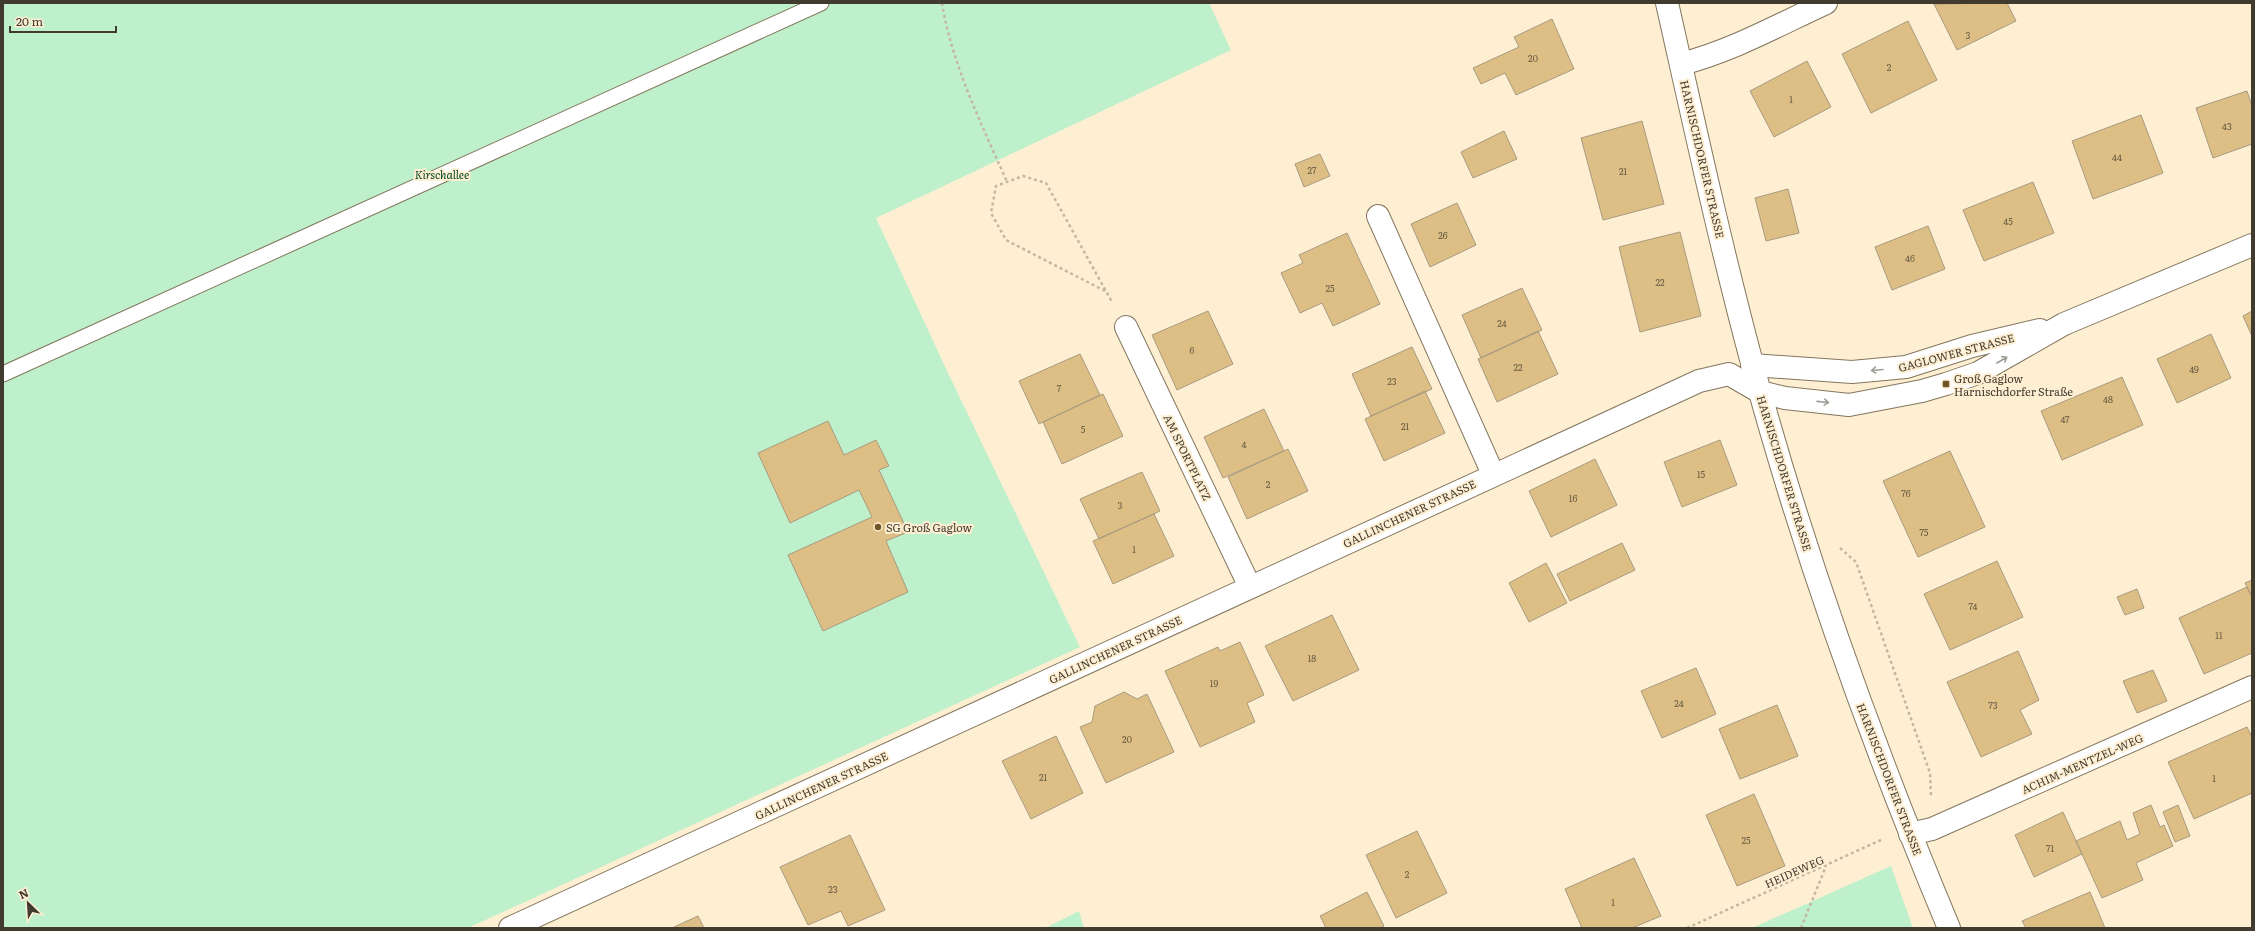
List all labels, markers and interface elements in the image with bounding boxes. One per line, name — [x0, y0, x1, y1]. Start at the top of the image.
scale bar — [10, 8, 116, 34]
text: 20 m — [16, 12, 43, 30]
house number: 3 — [1966, 28, 1971, 42]
house number: 20 — [1528, 51, 1538, 65]
house number: 2 — [1887, 60, 1892, 74]
street label: HARNISCHDORFER STRASSE — [1677, 78, 1729, 240]
house number: 1 — [1789, 92, 1793, 106]
house number: 43 — [2222, 119, 2232, 133]
house number: 44 — [2112, 150, 2122, 164]
house number: 27 — [1307, 163, 1317, 177]
house number: 21 — [1619, 164, 1627, 178]
park label: Kirschallee — [415, 166, 469, 182]
house number: 45 — [2003, 214, 2013, 228]
house number: 26 — [1438, 228, 1448, 242]
house number: 46 — [1905, 251, 1915, 265]
house number: 22 — [1655, 275, 1665, 289]
house number: 25 — [1325, 281, 1335, 295]
house number: 24 — [1497, 316, 1507, 330]
street label: GAGLOWER STRASSE — [1896, 329, 2016, 375]
house number: 6 — [1190, 343, 1195, 357]
one-way arrow — [1995, 355, 2007, 363]
house number: 22 — [1513, 360, 1523, 374]
house number: 49 — [2189, 362, 2199, 376]
one-way arrow — [1871, 366, 1884, 373]
place label: Groß Gaglow Harnischdorfer Straße — [1954, 370, 2073, 399]
house number: 23 — [1387, 374, 1397, 388]
marker: Groß Gaglow Harnischdorfer Straße — [1941, 379, 1951, 389]
house number: 7 — [1057, 381, 1062, 395]
house number: 48 — [2103, 392, 2113, 406]
street label: HARNISCHDORFER STRASSE — [1754, 393, 1816, 553]
one-way arrow — [1816, 399, 1829, 406]
street label: AM SPORTPLATZ — [1160, 411, 1216, 503]
house number: 47 — [2060, 412, 2070, 426]
house number: 21 — [1401, 419, 1409, 433]
house number: 5 — [1081, 422, 1086, 436]
house number: 4 — [1242, 437, 1247, 451]
house number: 15 — [1697, 467, 1706, 481]
street label: GALLINCHENER STRASSE — [1340, 475, 1478, 551]
house number: 2 — [1266, 477, 1271, 491]
house number: 76 — [1901, 486, 1911, 500]
house number: 16 — [1569, 491, 1577, 505]
house number: 3 — [1118, 498, 1123, 512]
place label: SG Groß Gaglow — [886, 519, 973, 535]
marker: SG Groß Gaglow — [873, 522, 883, 532]
house number: 75 — [1920, 525, 1929, 539]
house number: 1 — [1132, 542, 1136, 556]
house number: 74 — [1969, 599, 1977, 613]
street label: GALLINCHENER STRASSE — [1046, 611, 1184, 687]
house number: 11 — [2215, 628, 2223, 642]
house number: 18 — [1308, 651, 1316, 665]
house number: 19 — [1210, 676, 1218, 690]
house number: 24 — [1674, 696, 1684, 710]
house number: 73 — [1988, 698, 1998, 712]
street label: HARNISCHDORFER STRASSE — [1854, 701, 1926, 857]
street label: ACHIM-MENTZEL-WEG — [2019, 729, 2145, 797]
house number: 20 — [1122, 732, 1132, 746]
street label: GALLINCHENER STRASSE — [752, 747, 890, 823]
house number: 21 — [1039, 770, 1047, 784]
house number: 1 — [2212, 771, 2216, 785]
house number: 25 — [1741, 833, 1751, 847]
house number: 71 — [2046, 841, 2054, 855]
street label: HEIDEWEG — [1762, 851, 1826, 891]
house number: 2 — [1405, 867, 1410, 881]
house number: 23 — [828, 882, 838, 896]
north arrow — [8, 883, 48, 923]
text: N — [16, 884, 31, 902]
house number: 1 — [1611, 895, 1615, 909]

